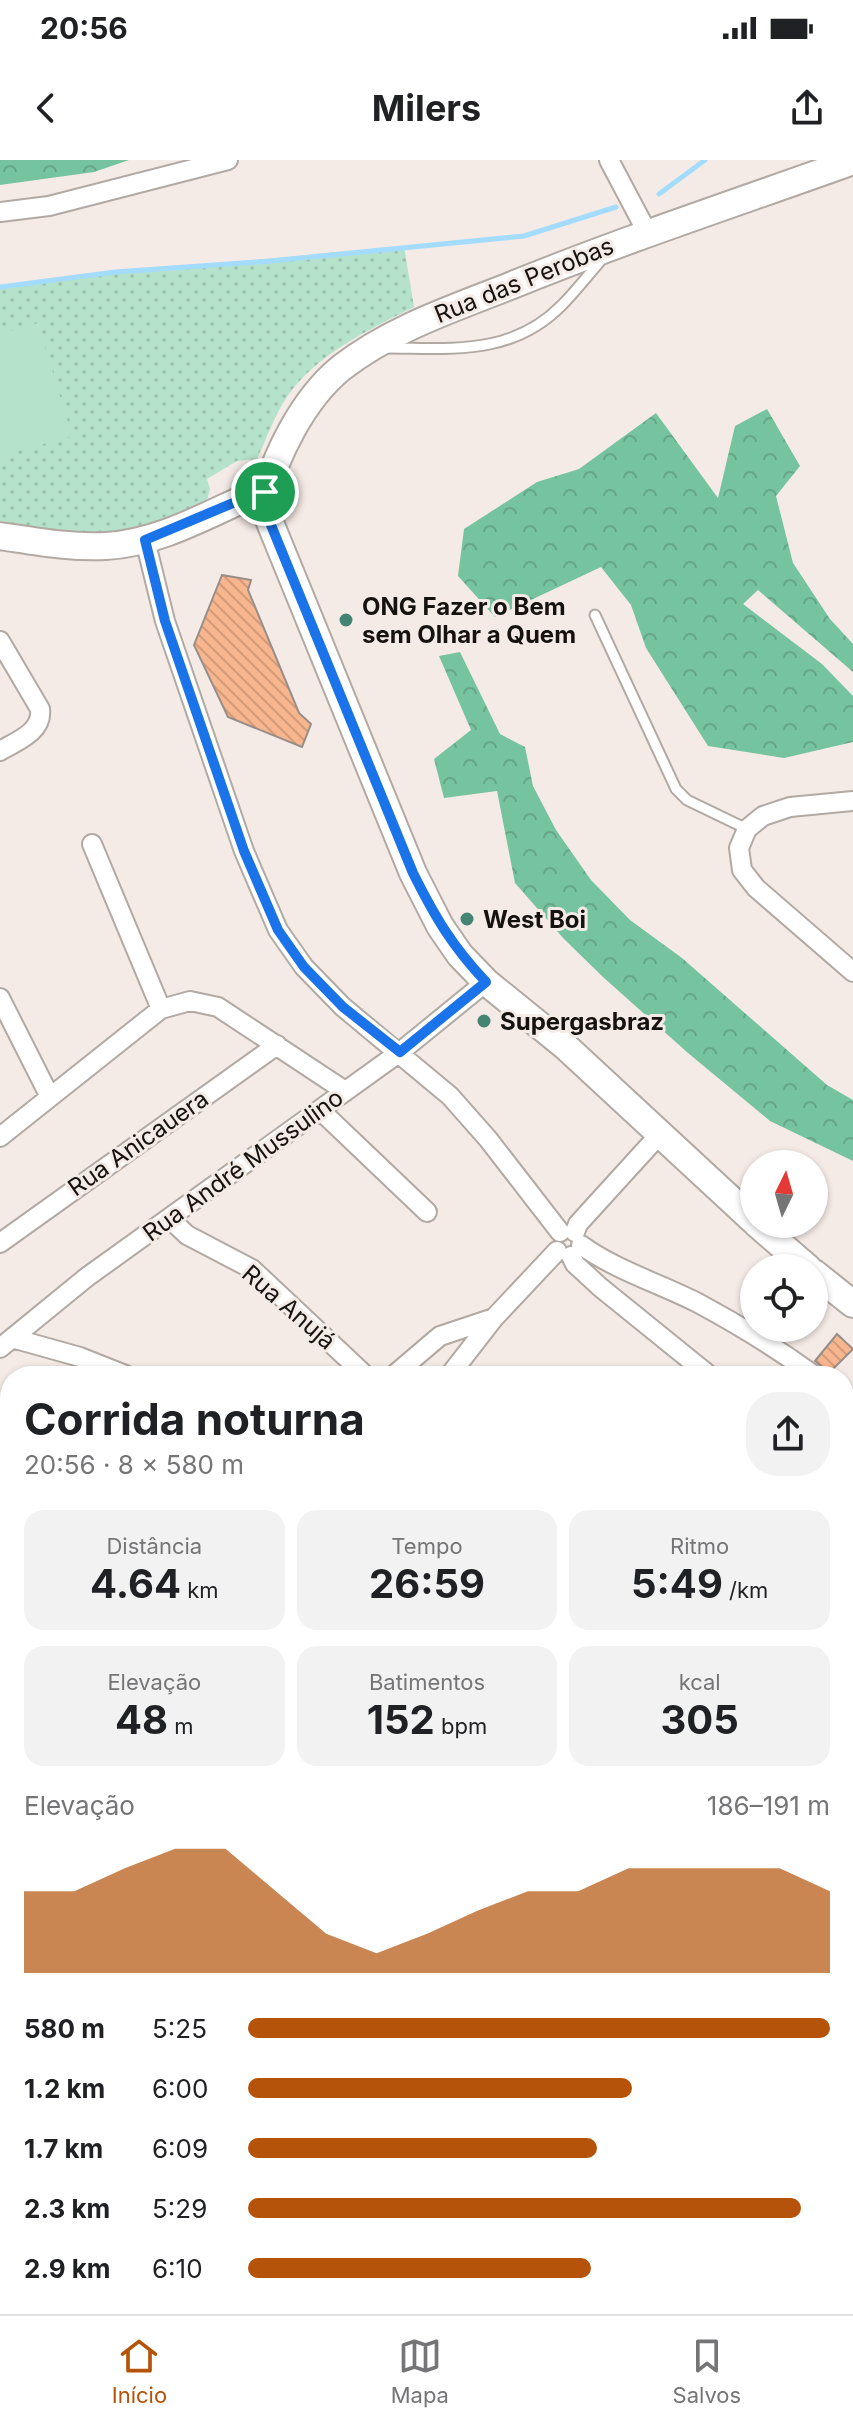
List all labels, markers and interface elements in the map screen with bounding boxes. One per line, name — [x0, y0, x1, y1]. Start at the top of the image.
text: 20:56 — [40, 10, 128, 46]
icon: back — [24, 86, 68, 130]
text: Milers — [372, 86, 481, 130]
icon: share — [785, 86, 829, 130]
street label: Rua das Perobas — [430, 231, 618, 329]
pin — [231, 458, 299, 526]
icon: arrive — [243, 470, 287, 514]
place label: ONG Fazer o Bem sem Olhar a Quem — [362, 592, 576, 649]
marker: ONG Fazer o Bem sem Olhar a Quem — [337, 611, 355, 629]
place label: West Boi — [483, 905, 586, 934]
marker: West Boi — [458, 910, 476, 928]
place label: Supergasbraz — [500, 1007, 664, 1036]
marker: Supergasbraz — [475, 1012, 493, 1030]
street label: Rua André Mussulino — [137, 1083, 349, 1247]
street label: Rua Anicauera — [62, 1084, 214, 1202]
north arrow — [740, 1150, 828, 1238]
map controls — [740, 1150, 828, 1342]
button: locate — [740, 1254, 828, 1342]
street label: Rua Anujá — [236, 1259, 342, 1355]
text: Corrida noturna — [24, 1392, 365, 1446]
button: share — [746, 1392, 830, 1476]
text: 20:56 · 8 × 580 m — [24, 1449, 244, 1480]
text: Distância — [106, 1533, 202, 1559]
text: Tempo — [391, 1533, 463, 1559]
text: Ritmo — [670, 1533, 729, 1559]
text: 4.64 — [90, 1559, 181, 1608]
text: 26:59 — [369, 1559, 485, 1608]
text: 5:49 — [631, 1559, 723, 1608]
text: km — [181, 1577, 219, 1603]
text: /km — [723, 1577, 768, 1603]
text: Elevação — [107, 1669, 201, 1695]
text: Batimentos — [369, 1669, 485, 1695]
text: kcal — [679, 1669, 721, 1695]
text: 48 — [115, 1695, 168, 1744]
text: 152 — [367, 1695, 435, 1744]
text: 305 — [660, 1695, 739, 1744]
text: m — [168, 1713, 194, 1739]
text: bpm — [435, 1713, 487, 1739]
text: Elevação — [24, 1790, 135, 1821]
text: 186–191 m — [707, 1790, 830, 1821]
text: 580 m — [24, 2013, 105, 2044]
text: 5:25 — [152, 2013, 207, 2044]
text: 1.2 km — [24, 2073, 105, 2104]
text: 6:00 — [152, 2073, 208, 2104]
text: 1.7 km — [24, 2133, 103, 2164]
text: 6:09 — [152, 2133, 208, 2164]
text: 2.3 km — [24, 2193, 110, 2224]
text: 5:29 — [152, 2193, 207, 2224]
text: 2.9 km — [24, 2253, 111, 2284]
text: 6:10 — [152, 2253, 203, 2284]
tab: Início — [112, 2334, 167, 2408]
tab: Mapa — [391, 2334, 449, 2408]
tab: Salvos — [673, 2334, 741, 2408]

